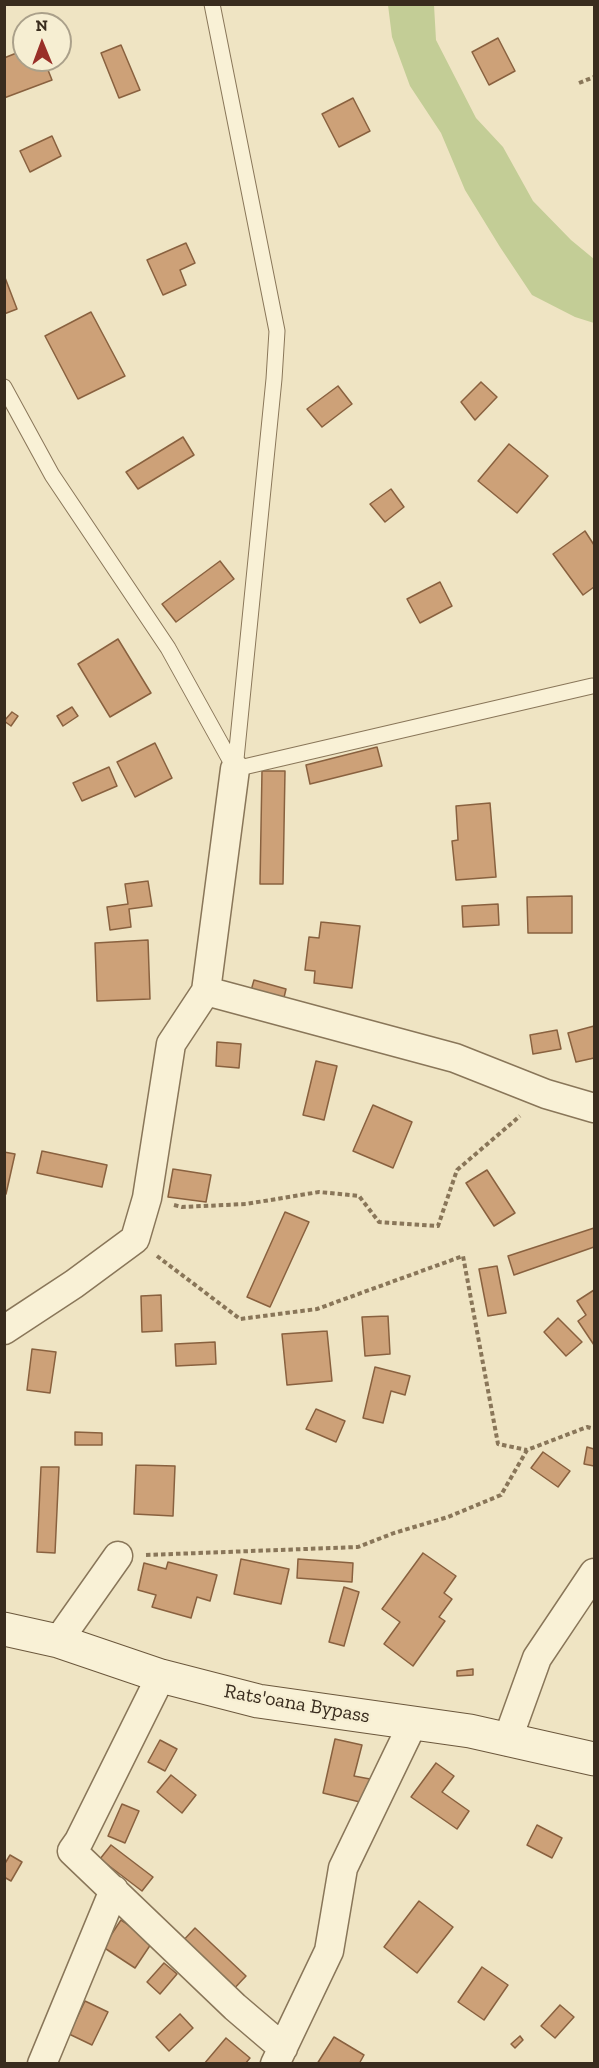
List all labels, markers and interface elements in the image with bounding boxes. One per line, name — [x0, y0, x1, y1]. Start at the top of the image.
north arrow — [12, 12, 72, 72]
text: N — [35, 16, 48, 35]
street label: Rats'oana Bypass — [222, 1679, 372, 1729]

